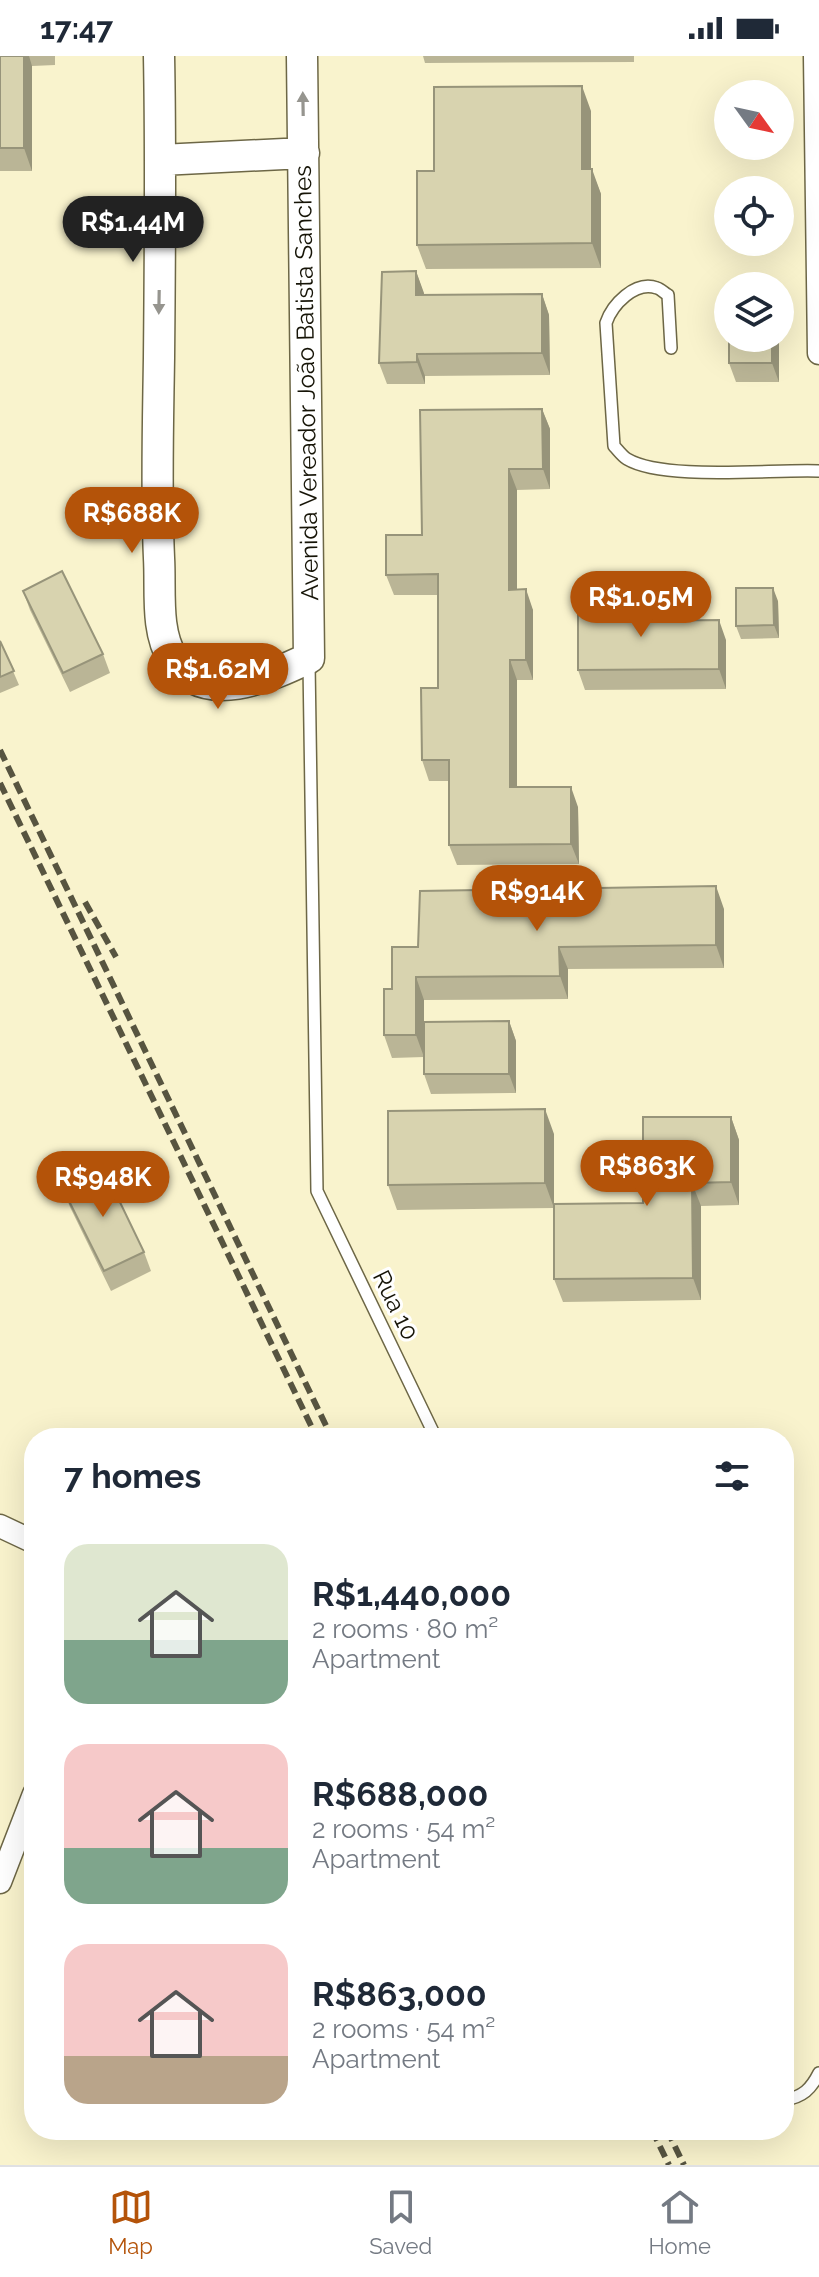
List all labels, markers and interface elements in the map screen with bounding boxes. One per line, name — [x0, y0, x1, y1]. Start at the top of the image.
text: 17:47 — [40, 11, 113, 46]
north arrow — [714, 80, 794, 160]
map controls — [714, 80, 794, 352]
one-way arrow — [296, 91, 309, 116]
street label: Avenida Vereador João Batista Sanches — [288, 165, 324, 601]
button: locate — [714, 176, 794, 256]
pin: R$1.44M — [59, 196, 207, 264]
text: R$1.44M — [81, 207, 185, 237]
button: layers — [714, 272, 794, 352]
one-way arrow — [153, 290, 166, 315]
pin: R$688K — [67, 487, 197, 555]
text: R$688K — [83, 498, 181, 528]
pin: R$1.05M — [567, 571, 715, 639]
text: R$1.05M — [588, 582, 694, 612]
pin: R$1.62M — [144, 643, 292, 711]
text: R$1.62M — [165, 654, 271, 684]
pin: R$914K — [472, 865, 602, 933]
text: R$914K — [490, 876, 584, 906]
pin: R$863K — [582, 1140, 712, 1208]
pin: R$948K — [38, 1151, 168, 1219]
text: R$863K — [598, 1151, 696, 1181]
text: R$948K — [54, 1162, 152, 1192]
street label: Rua 10 — [367, 1265, 425, 1345]
icon: filters — [710, 1454, 754, 1498]
text: 7 homes — [64, 1456, 201, 1496]
text: R$1,440,000 — [312, 1574, 511, 1614]
icon: home — [128, 1576, 224, 1672]
text: 2 rooms · 80 m² — [312, 1614, 498, 1644]
text: Apartment — [312, 1644, 441, 1674]
text: R$688,000 — [312, 1774, 488, 1814]
icon: home — [128, 1776, 224, 1872]
text: 2 rooms · 54 m² — [312, 1814, 495, 1844]
text: Apartment — [312, 1844, 441, 1874]
text: R$863,000 — [312, 1974, 487, 2014]
icon: home — [128, 1976, 224, 2072]
text: 2 rooms · 54 m² — [312, 2014, 495, 2044]
text: Apartment — [312, 2044, 441, 2074]
tab: Map — [108, 2185, 153, 2259]
tab: Saved — [369, 2185, 432, 2259]
tab: Home — [649, 2185, 711, 2259]

